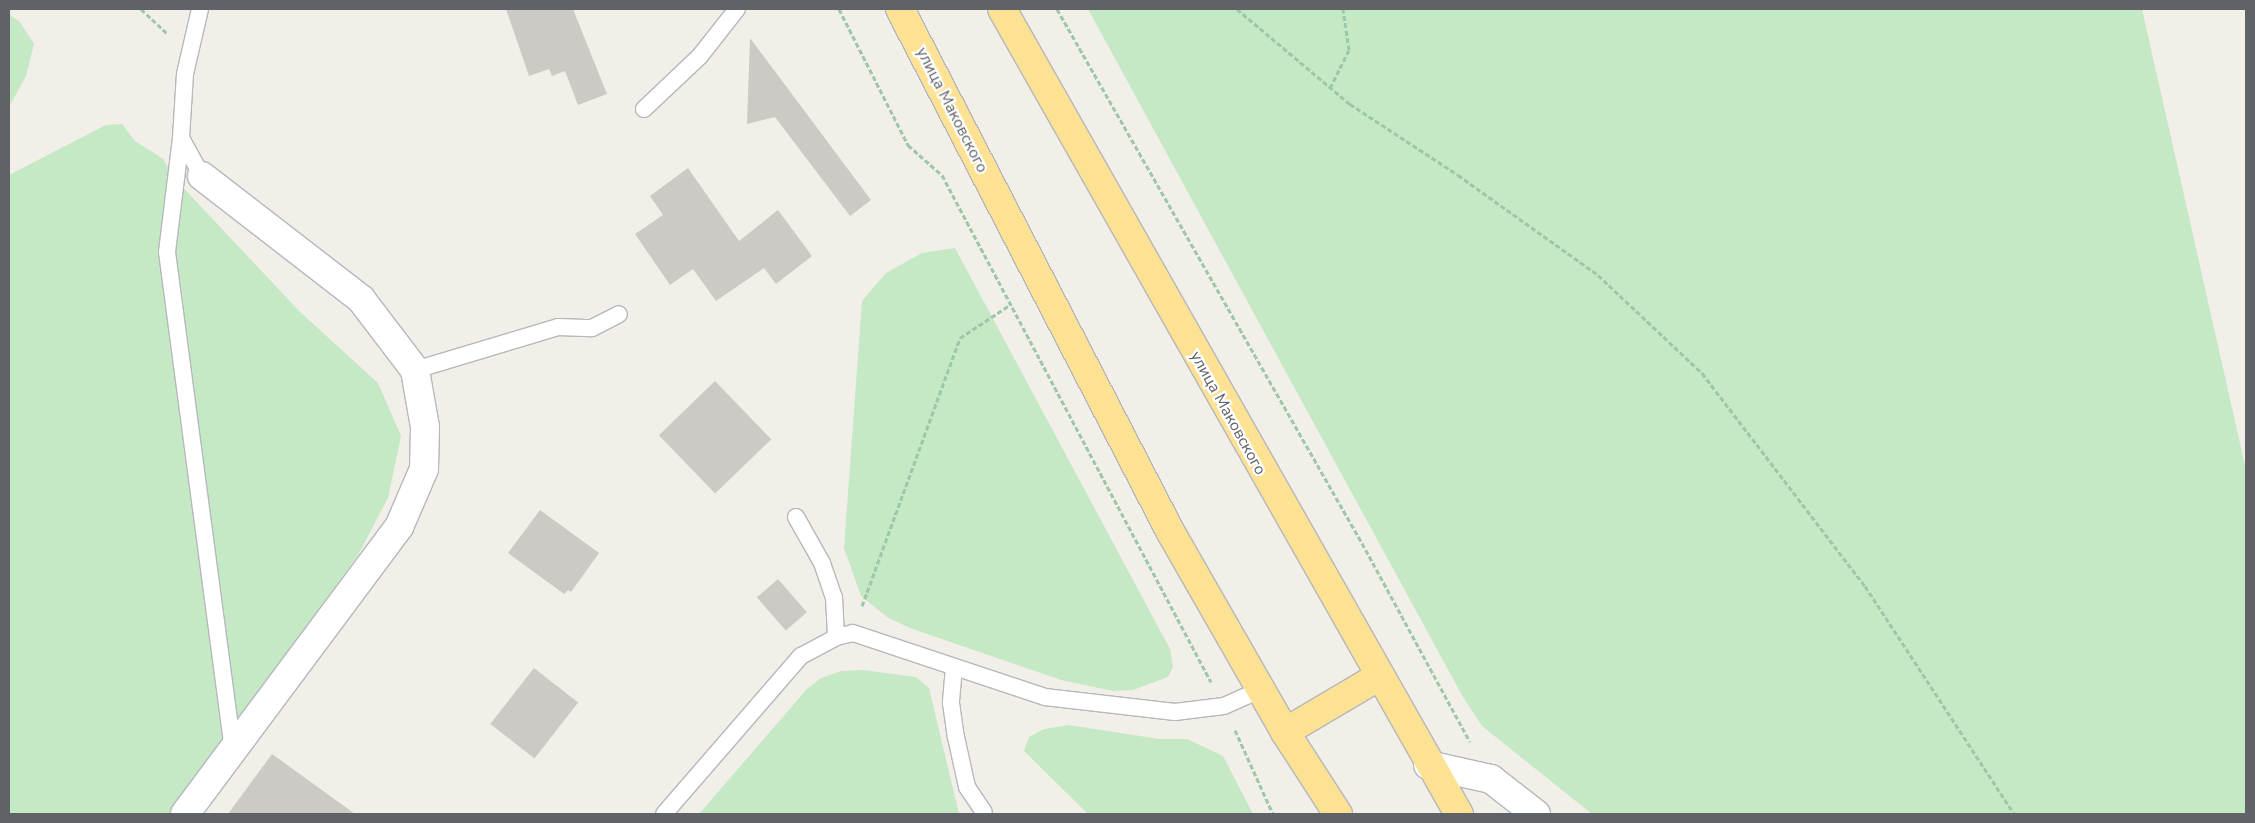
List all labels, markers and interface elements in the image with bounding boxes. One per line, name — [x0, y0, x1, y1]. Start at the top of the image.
street label: улица Маковского — [912, 44, 992, 176]
street label: улица Маковского — [1186, 348, 1270, 478]

